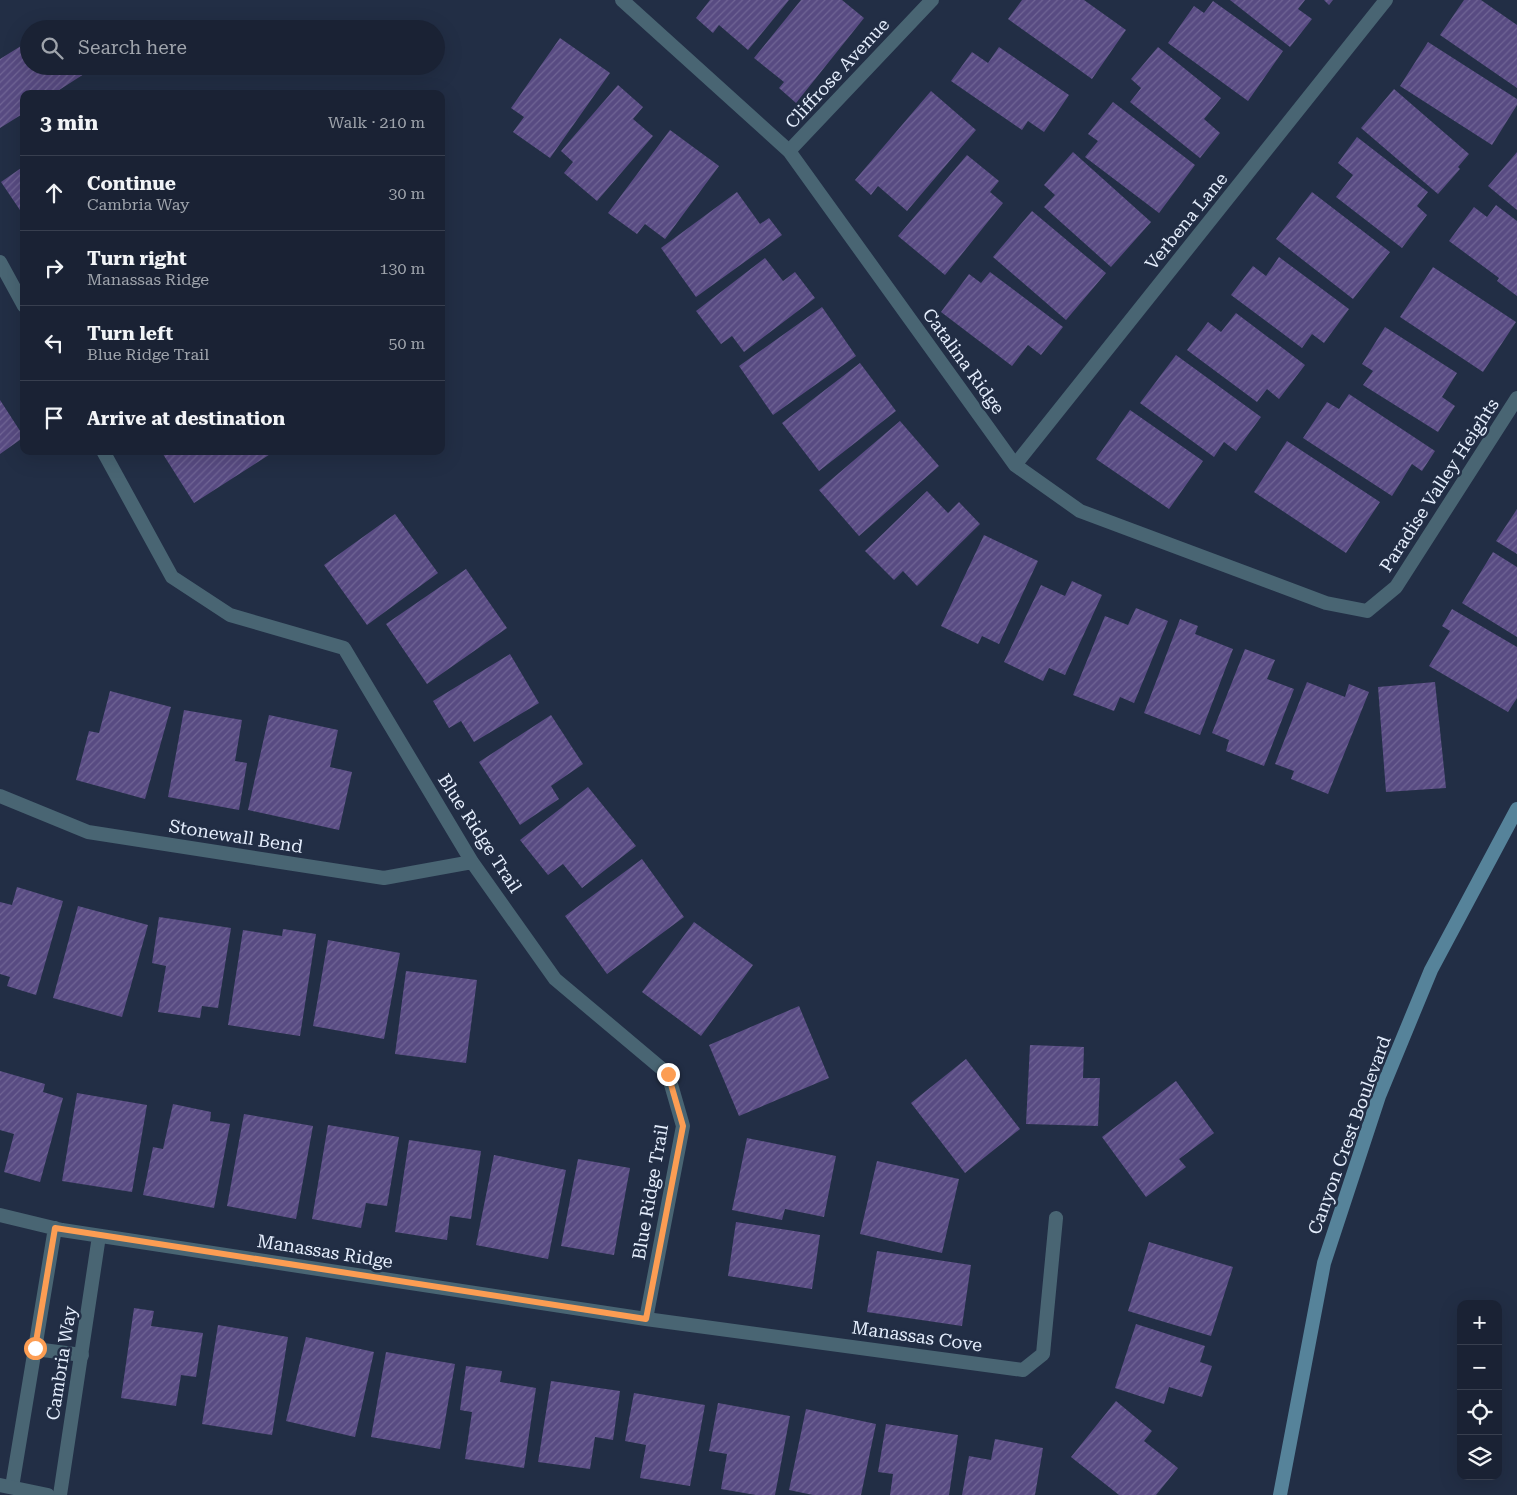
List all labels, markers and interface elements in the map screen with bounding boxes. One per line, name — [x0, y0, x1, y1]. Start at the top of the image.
street label: Cliffrose Avenue — [781, 13, 893, 132]
search box — [20, 20, 445, 75]
icon: search — [38, 34, 66, 62]
text: Search here — [78, 36, 187, 59]
text: 3 min — [40, 111, 98, 135]
text: Walk · 210 m — [328, 113, 425, 132]
street label: Verbena Lane — [1140, 168, 1232, 274]
text: Continue — [87, 172, 176, 195]
icon: ahead — [40, 179, 68, 207]
text: 30 m — [388, 184, 425, 203]
text: Cambria Way — [87, 195, 190, 214]
text: Turn right — [87, 247, 187, 270]
icon: right — [40, 254, 68, 282]
text: 130 m — [379, 259, 425, 278]
text: Manassas Ridge — [87, 270, 209, 289]
street label: Catalina Ridge — [919, 304, 1009, 418]
text: Turn left — [87, 322, 173, 345]
icon: left — [40, 329, 68, 357]
text: 50 m — [388, 334, 425, 353]
text: Blue Ridge Trail — [87, 345, 209, 364]
street label: Paradise Valley Heights — [1375, 394, 1503, 576]
icon: arrive — [40, 404, 68, 432]
text: Arrive at destination — [87, 407, 285, 430]
street label: Blue Ridge Trail — [434, 770, 526, 897]
street label: Stonewall Bend — [168, 815, 305, 857]
street label: Canyon Crest Boulevard — [1303, 1032, 1395, 1237]
route end — [657, 1063, 680, 1086]
street label: Blue Ridge Trail — [628, 1122, 672, 1261]
street label: Manassas Ridge — [256, 1230, 395, 1272]
map controls — [1457, 1300, 1502, 1480]
button: + — [1457, 1300, 1502, 1345]
street label: Cambria Way — [42, 1304, 80, 1422]
street label: Manassas Cove — [850, 1316, 984, 1356]
route start — [24, 1337, 47, 1360]
button: − — [1457, 1345, 1502, 1390]
button: locate — [1457, 1390, 1502, 1435]
button: layers — [1457, 1435, 1502, 1480]

